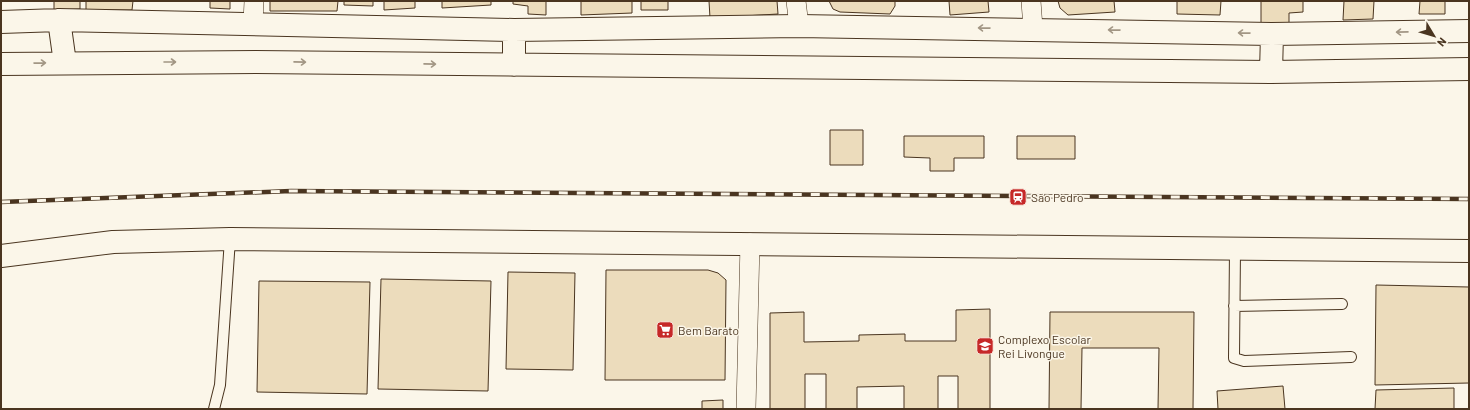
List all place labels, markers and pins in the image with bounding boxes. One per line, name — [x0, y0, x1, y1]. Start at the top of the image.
station icon: São Pedro — [1008, 187, 1028, 207]
place label: São Pedro — [1031, 190, 1084, 204]
supermarket icon: Bem Barato — [655, 320, 675, 340]
place label: Bem Barato — [678, 323, 739, 337]
place label: Complexo Escolar Rei Livongue — [998, 332, 1091, 360]
school or university icon: Complexo Escolar Rei Livongue — [975, 336, 995, 356]

